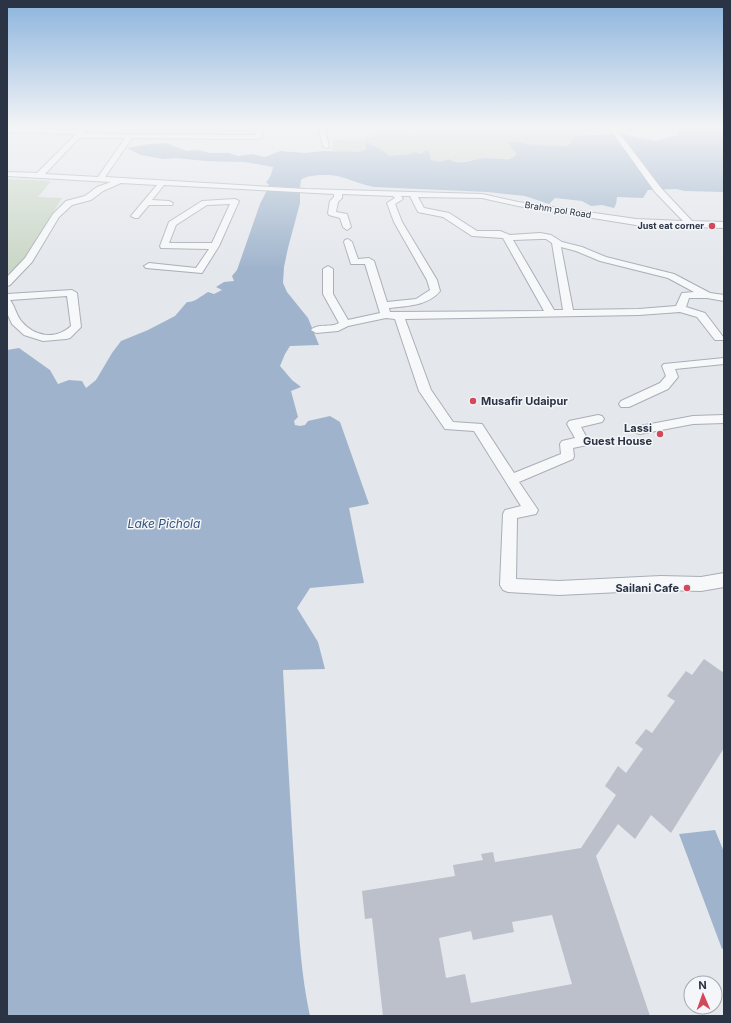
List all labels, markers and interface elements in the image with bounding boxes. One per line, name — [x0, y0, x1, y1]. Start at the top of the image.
street label: Brahm pol Road — [524, 199, 592, 220]
place label: Just eat corner — [637, 220, 704, 231]
marker: Just eat corner — [707, 221, 717, 231]
place label: Musafir Udaipur — [481, 394, 568, 408]
marker: Musafir Udaipur — [468, 396, 478, 406]
place label: Lassi Guest House — [583, 421, 652, 448]
marker: Lassi Guest House — [655, 429, 665, 439]
water label: Lake Pichola — [128, 516, 200, 531]
place label: Sailani Cafe — [615, 581, 679, 595]
marker: Sailani Cafe — [682, 583, 692, 593]
north arrow — [683, 975, 723, 1015]
text: N — [698, 978, 707, 992]

